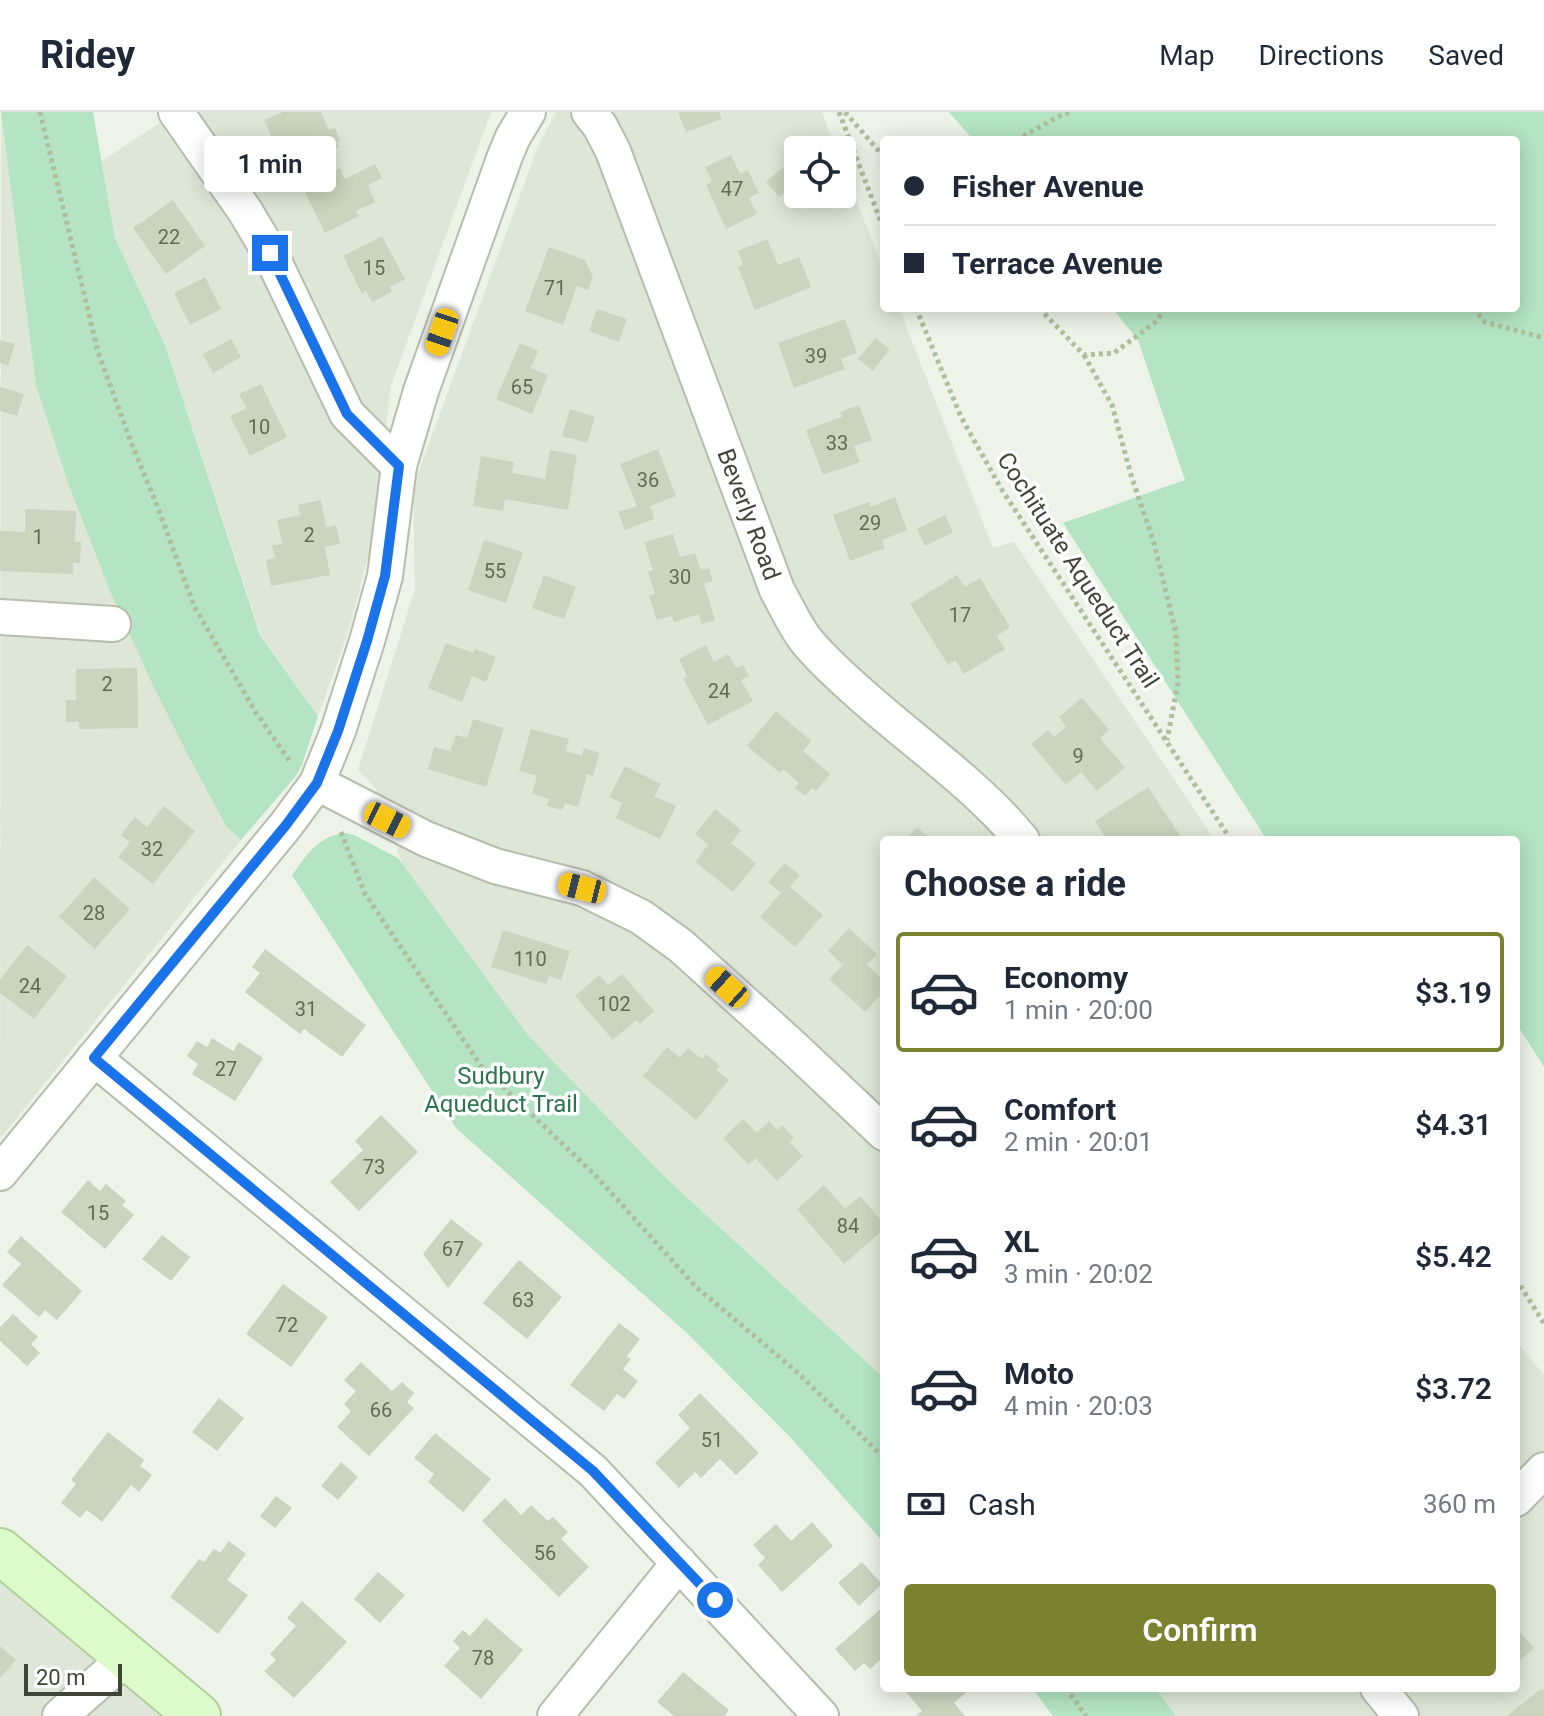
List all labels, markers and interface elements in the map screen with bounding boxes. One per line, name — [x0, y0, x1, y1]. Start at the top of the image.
text: Ridey — [40, 33, 135, 77]
text: Map — [1159, 39, 1215, 72]
text: Directions — [1259, 39, 1384, 72]
text: Saved — [1428, 39, 1504, 72]
map controls — [784, 136, 856, 208]
button: locate — [784, 136, 856, 208]
callout: 1 min — [204, 137, 336, 193]
text: 1 min — [237, 149, 303, 179]
text: Fisher Avenue — [952, 169, 1144, 204]
house number: 47 — [721, 177, 743, 201]
house number: 22 — [158, 225, 180, 249]
route end — [252, 235, 288, 271]
text: Terrace Avenue — [952, 246, 1163, 281]
house number: 15 — [363, 256, 385, 280]
house number: 71 — [544, 276, 566, 300]
car — [423, 305, 461, 359]
house number: 39 — [805, 344, 827, 368]
house number: 65 — [511, 375, 533, 399]
house number: 10 — [248, 415, 270, 439]
house number: 33 — [826, 431, 848, 455]
street label: Beverly Road — [712, 445, 786, 584]
street label: Cochituate Aqueduct Trail — [991, 447, 1165, 693]
house number: 36 — [637, 468, 659, 492]
house number: 29 — [859, 511, 881, 535]
house number: 2 — [303, 523, 315, 547]
house number: 1 — [32, 525, 44, 549]
house number: 55 — [484, 559, 506, 583]
house number: 30 — [669, 565, 691, 589]
house number: 17 — [949, 603, 971, 627]
house number: 2 — [101, 672, 113, 696]
house number: 24 — [708, 679, 730, 703]
house number: 9 — [1072, 744, 1084, 768]
car — [360, 799, 414, 841]
house number: 32 — [141, 837, 163, 861]
text: Choose a ride — [904, 863, 1126, 905]
car — [556, 871, 608, 905]
house number: 28 — [83, 901, 105, 925]
house number: 110 — [513, 947, 547, 971]
icon: car — [908, 956, 980, 1028]
text: Economy — [1004, 960, 1128, 995]
car — [701, 962, 753, 1012]
house number: 24 — [19, 974, 41, 998]
text: $3.19 — [1415, 975, 1492, 1010]
house number: 102 — [597, 992, 631, 1016]
text: 1 min · 20:00 — [1004, 995, 1153, 1025]
house number: 31 — [295, 997, 317, 1021]
house number: 27 — [215, 1057, 237, 1081]
park label: Sudbury Aqueduct Trail — [424, 1062, 578, 1118]
icon: car — [908, 1088, 980, 1160]
text: Comfort — [1004, 1092, 1116, 1127]
text: $4.31 — [1415, 1107, 1492, 1142]
text: 2 min · 20:01 — [1004, 1127, 1153, 1157]
house number: 73 — [363, 1155, 385, 1179]
house number: 15 — [87, 1201, 109, 1225]
house number: 84 — [837, 1214, 859, 1238]
icon: car — [908, 1220, 980, 1292]
text: XL — [1004, 1224, 1039, 1259]
house number: 67 — [442, 1237, 464, 1261]
text: $5.42 — [1415, 1239, 1492, 1274]
text: 3 min · 20:02 — [1004, 1259, 1153, 1289]
house number: 63 — [512, 1288, 534, 1312]
house number: 72 — [276, 1313, 298, 1337]
icon: car — [908, 1352, 980, 1424]
text: Moto — [1004, 1356, 1074, 1391]
text: $3.72 — [1415, 1371, 1492, 1406]
text: 4 min · 20:03 — [1004, 1391, 1153, 1421]
house number: 66 — [370, 1398, 392, 1422]
house number: 51 — [701, 1428, 723, 1452]
icon: cash — [904, 1482, 948, 1526]
text: Cash — [968, 1487, 1036, 1522]
text: 360 m — [1423, 1489, 1496, 1519]
house number: 56 — [534, 1541, 556, 1565]
route start — [697, 1582, 733, 1618]
button: Confirm — [904, 1584, 1496, 1676]
house number: 78 — [472, 1646, 494, 1670]
scale bar — [24, 1660, 122, 1696]
text: 20 m — [36, 1665, 85, 1690]

